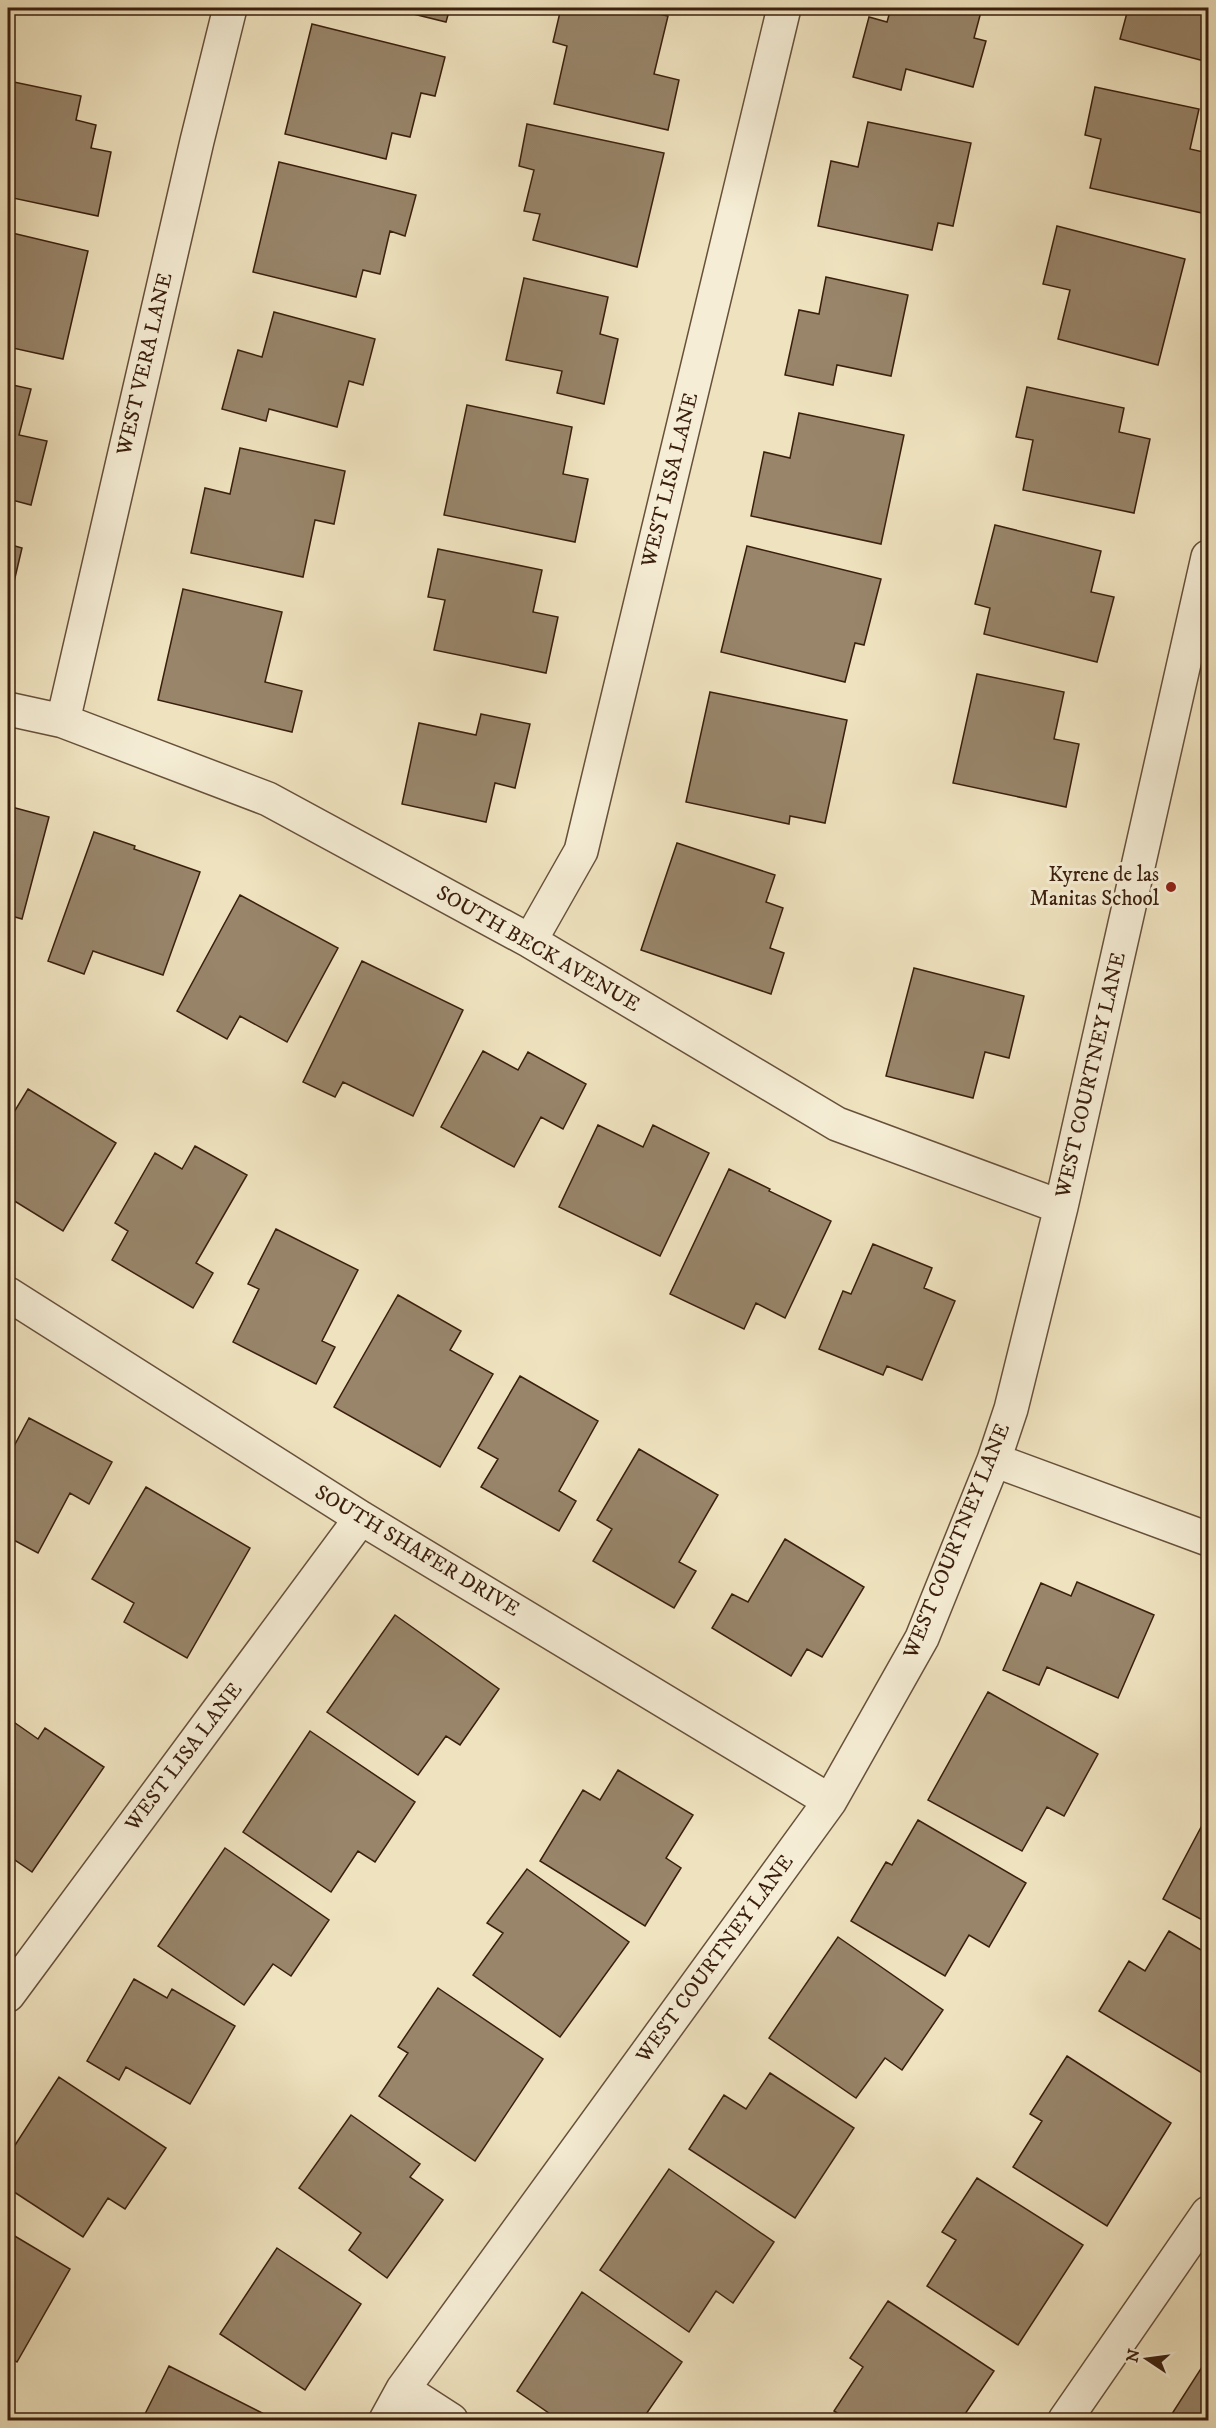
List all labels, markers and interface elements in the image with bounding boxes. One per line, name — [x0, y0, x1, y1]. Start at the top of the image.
street label: WEST VERA LANE — [111, 270, 179, 459]
street label: WEST LISA LANE — [635, 390, 704, 571]
place label: Kyrene de las Manitas School — [1030, 862, 1160, 912]
street label: SOUTH BECK AVENUE — [432, 880, 645, 1018]
marker: Kyrene de las Manitas School — [1164, 880, 1178, 894]
street label: WEST COURTNEY LANE — [1050, 950, 1132, 1201]
street label: WEST COURTNEY LANE — [898, 1420, 1016, 1663]
street label: SOUTH SHAFER DRIVE — [310, 1479, 524, 1623]
street label: WEST LISA LANE — [119, 1678, 248, 1837]
street label: WEST COURTNEY LANE — [630, 1850, 799, 2069]
north arrow — [1117, 2329, 1177, 2389]
text: N — [1122, 2347, 1145, 2365]

